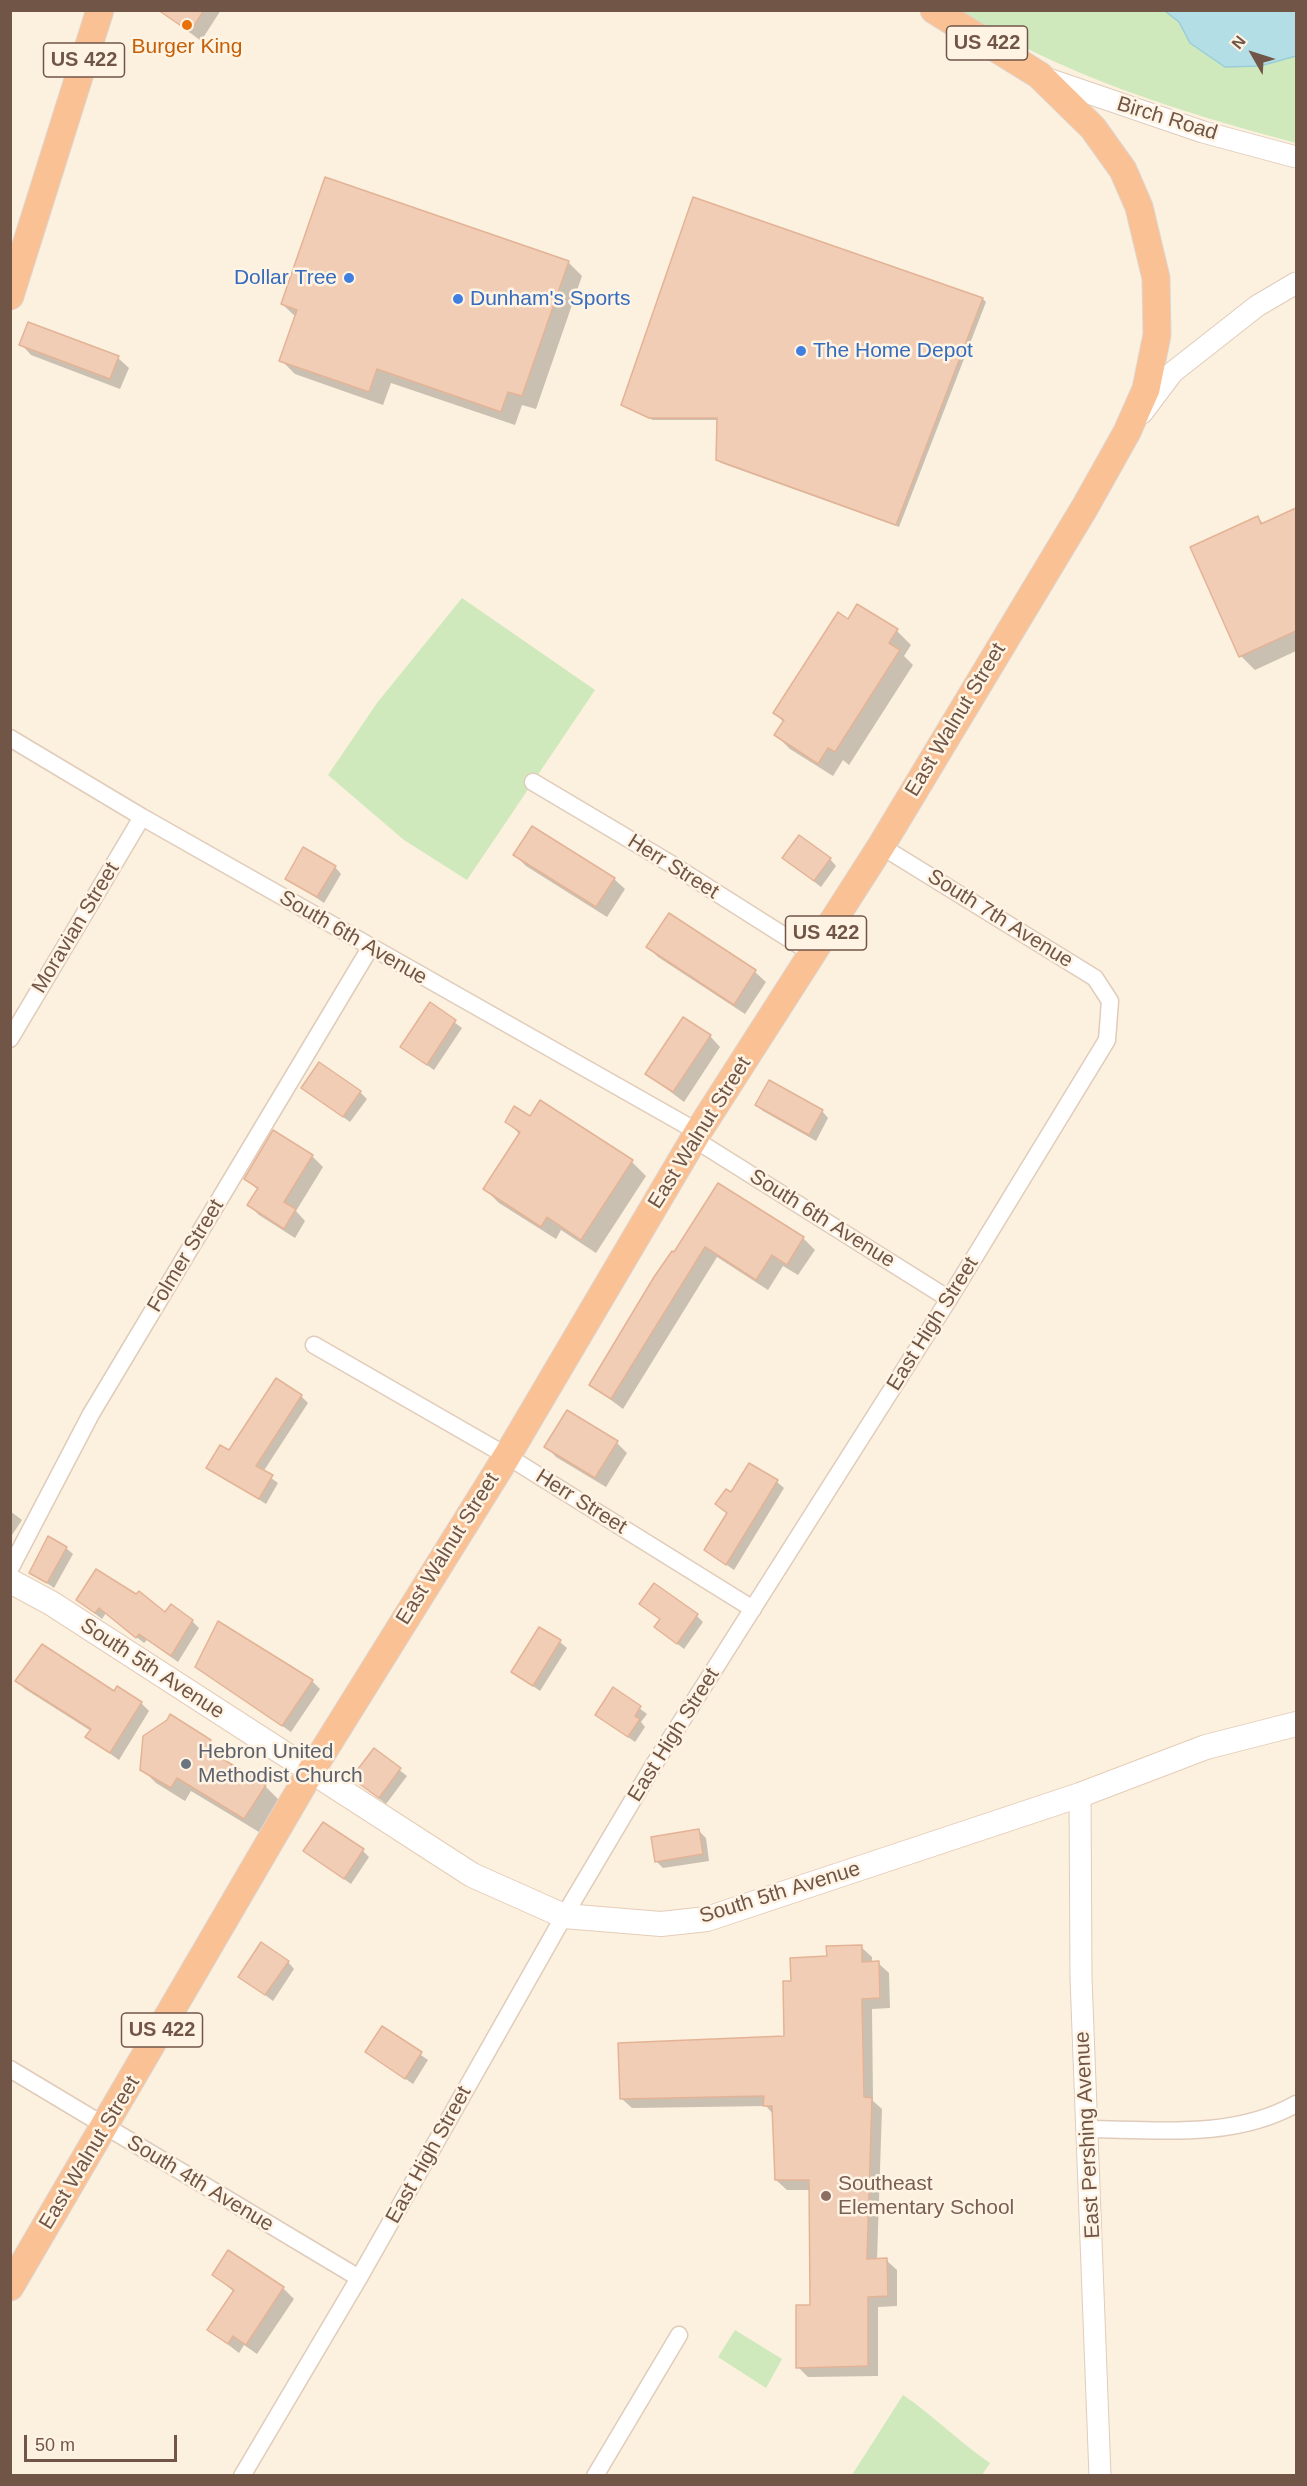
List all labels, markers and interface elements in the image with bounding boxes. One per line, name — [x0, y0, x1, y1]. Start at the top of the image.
marker: Burger King — [180, 18, 194, 32]
north arrow — [1223, 24, 1283, 84]
road number: US 422 — [946, 26, 1028, 60]
text: N — [1228, 33, 1249, 52]
place label: Burger King — [132, 34, 242, 60]
road number: US 422 — [44, 43, 124, 77]
street label: Birch Road — [1114, 92, 1220, 146]
place label: Dollar Tree — [234, 265, 337, 291]
marker: Dollar Tree — [342, 271, 356, 285]
place label: Dunham's Sports — [470, 286, 630, 312]
marker: Dunham's Sports — [451, 292, 465, 306]
place label: The Home Depot — [813, 338, 973, 364]
marker: The Home Depot — [794, 344, 808, 358]
street label: East Walnut Street — [900, 639, 1012, 801]
street label: Herr Street — [623, 829, 723, 905]
street label: Moravian Street — [27, 858, 125, 998]
street label: South 7th Avenue — [923, 864, 1077, 974]
street label: South 6th Avenue — [275, 885, 431, 991]
road number: US 422 — [786, 916, 866, 950]
street label: East Walnut Street — [643, 1052, 757, 1214]
street label: South 6th Avenue — [745, 1164, 899, 1274]
street label: Folmer Street — [142, 1195, 230, 1317]
street label: East High Street — [882, 1252, 984, 1396]
street label: Herr Street — [531, 1464, 631, 1540]
street label: East Walnut Street — [391, 1468, 505, 1630]
street label: South 5th Avenue — [75, 1613, 229, 1725]
street label: East High Street — [623, 1663, 725, 1807]
place label: Hebron United Methodist Church — [198, 1739, 363, 1789]
marker: Hebron United Methodist Church — [179, 1757, 193, 1771]
street label: South 5th Avenue — [697, 1857, 863, 1929]
road number: US 422 — [122, 2013, 202, 2047]
street label: East Pershing Avenue — [1070, 2031, 1106, 2239]
street label: East Walnut Street — [34, 2072, 146, 2234]
street label: East High Street — [381, 2082, 477, 2228]
street label: South 4th Avenue — [122, 2130, 278, 2238]
place label: Southeast Elementary School — [838, 2171, 1014, 2221]
marker: Southeast Elementary School — [819, 2189, 833, 2203]
scale bar — [27, 2423, 180, 2461]
text: 50 m — [35, 2435, 75, 2455]

